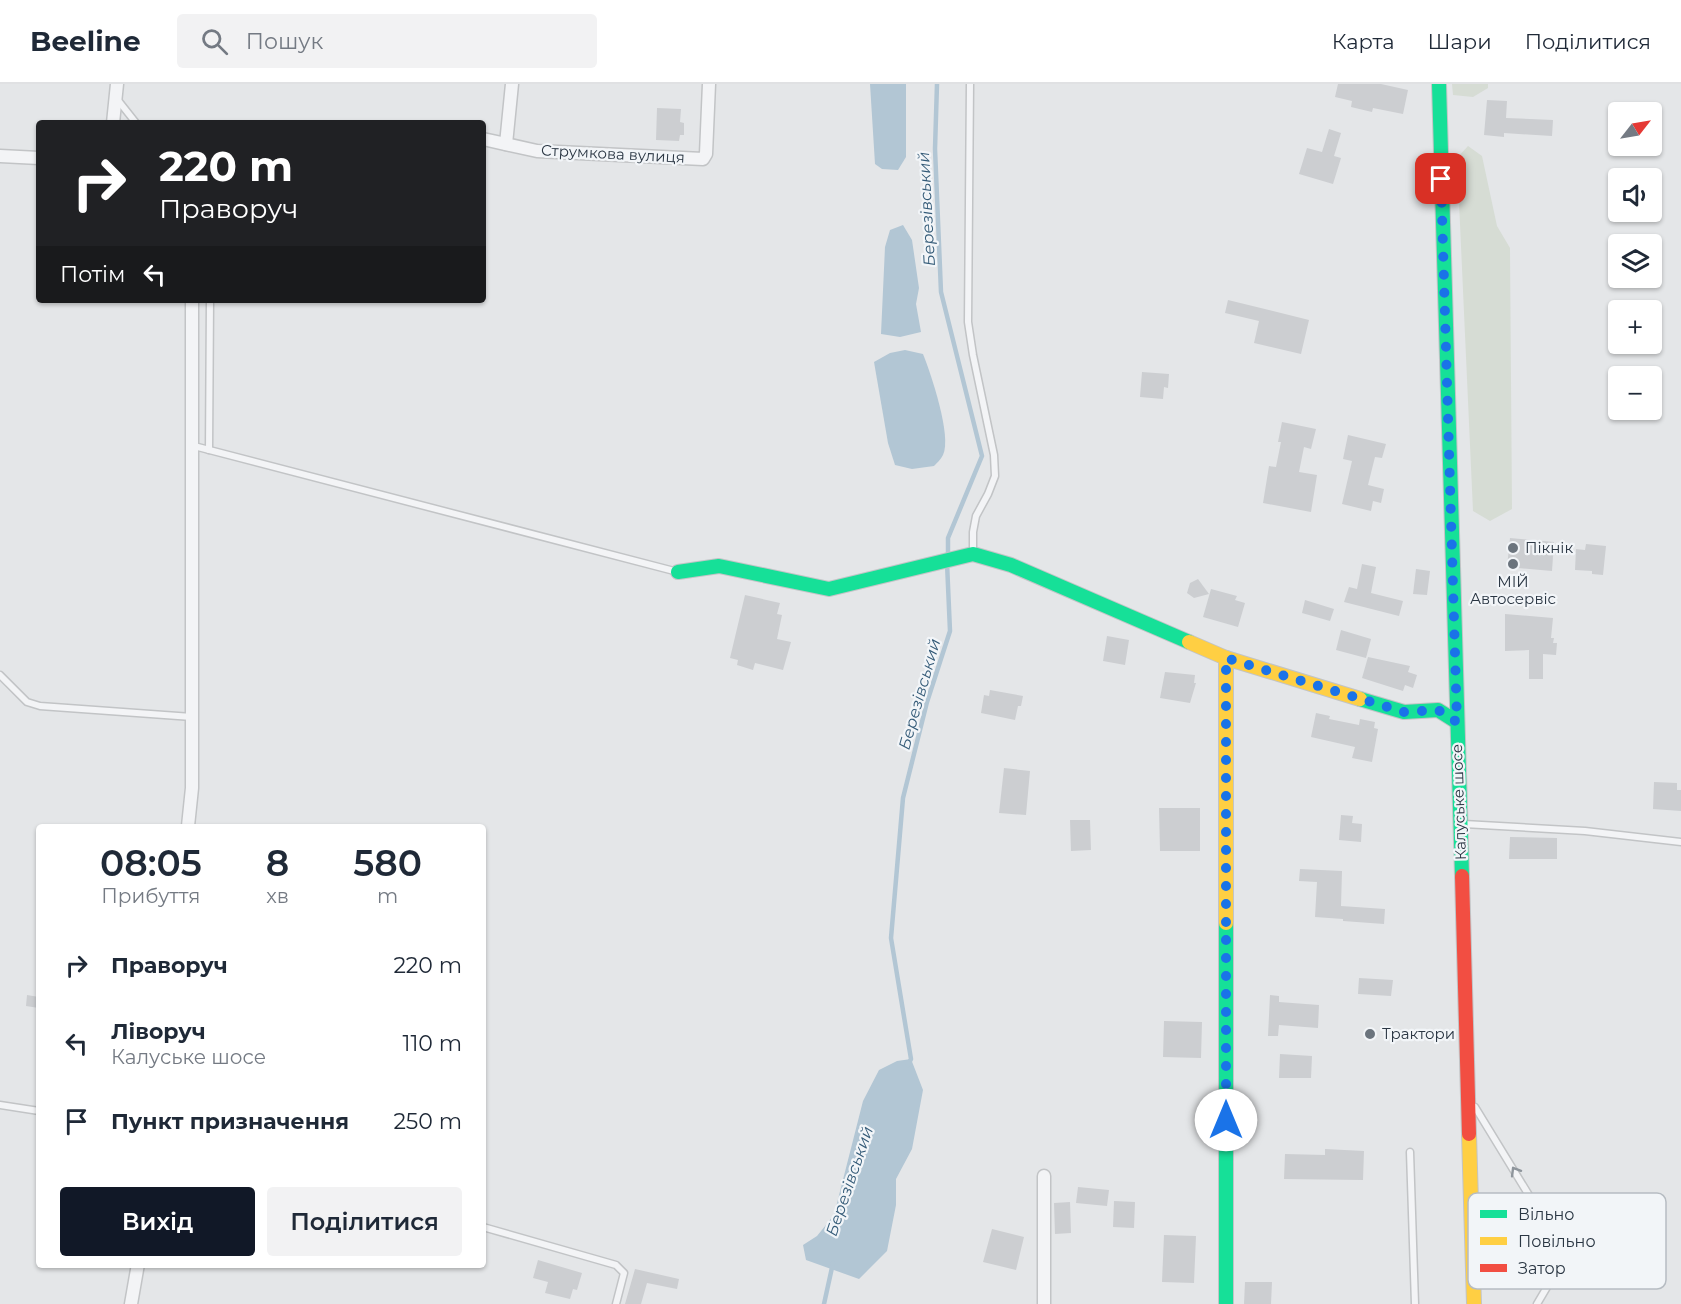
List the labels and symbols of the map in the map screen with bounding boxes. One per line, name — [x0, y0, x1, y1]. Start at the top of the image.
north arrow — [1608, 102, 1662, 156]
street label: Струмкова вулиця — [541, 140, 685, 167]
water label: Березівський — [914, 151, 939, 267]
pin — [1415, 153, 1466, 204]
place label: Пікнік — [1525, 538, 1573, 557]
marker: Пікнік — [1506, 541, 1520, 555]
marker: МІЙ Автосервіс — [1506, 557, 1520, 571]
place label: МІЙ Автосервіс — [1470, 572, 1556, 608]
water label: Березівський — [895, 636, 944, 752]
street label: Калуське шосе — [1447, 744, 1470, 860]
place label: Трактори — [1382, 1024, 1455, 1043]
marker: Трактори — [1363, 1027, 1377, 1041]
position arrow — [1194, 1088, 1258, 1152]
water label: Березівський — [822, 1124, 877, 1238]
one-way arrow — [1510, 1167, 1522, 1177]
legend — [1468, 1193, 1666, 1289]
text: Вільно — [1518, 1205, 1574, 1224]
text: Повільно — [1518, 1232, 1596, 1251]
text: Затор — [1518, 1259, 1566, 1278]

